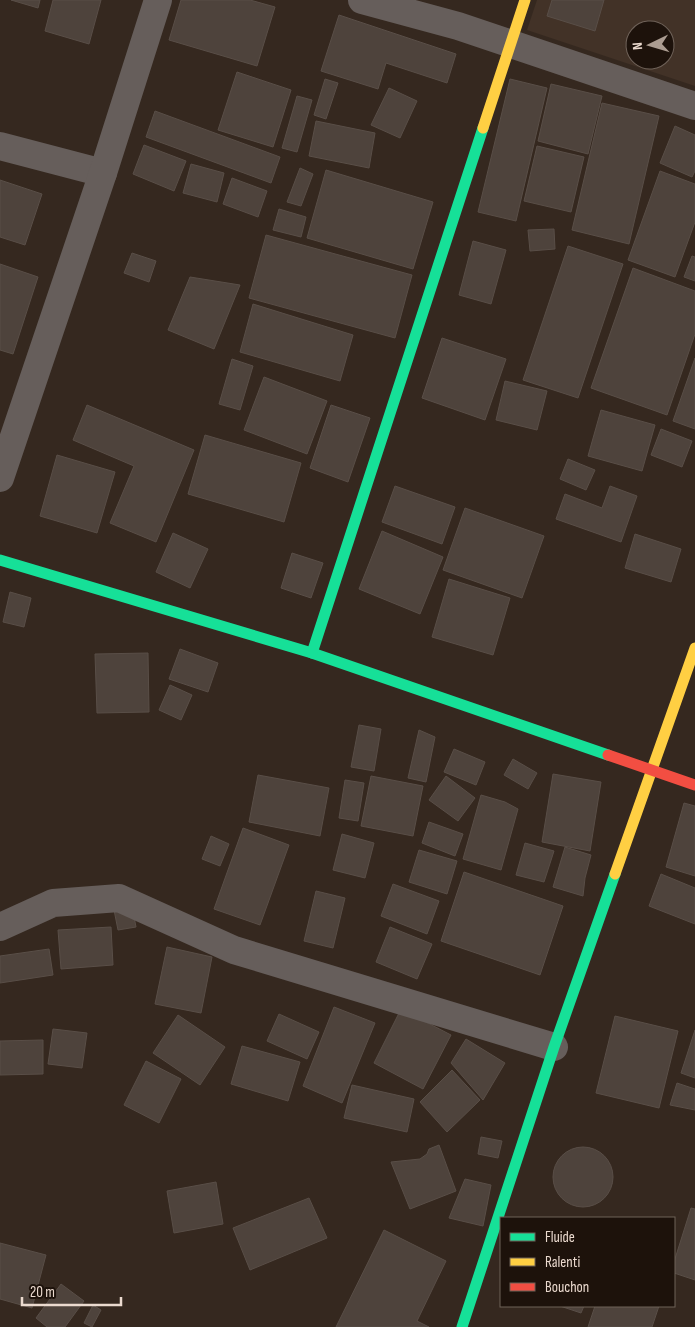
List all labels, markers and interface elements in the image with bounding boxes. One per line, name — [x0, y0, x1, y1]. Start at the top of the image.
north arrow — [625, 20, 675, 70]
text: N — [629, 42, 646, 51]
legend — [500, 1217, 675, 1307]
text: Fluide — [545, 1228, 575, 1247]
text: Ralenti — [545, 1253, 580, 1272]
scale bar — [22, 1274, 121, 1306]
text: Bouchon — [545, 1278, 589, 1297]
text: 20 m — [30, 1283, 55, 1302]

